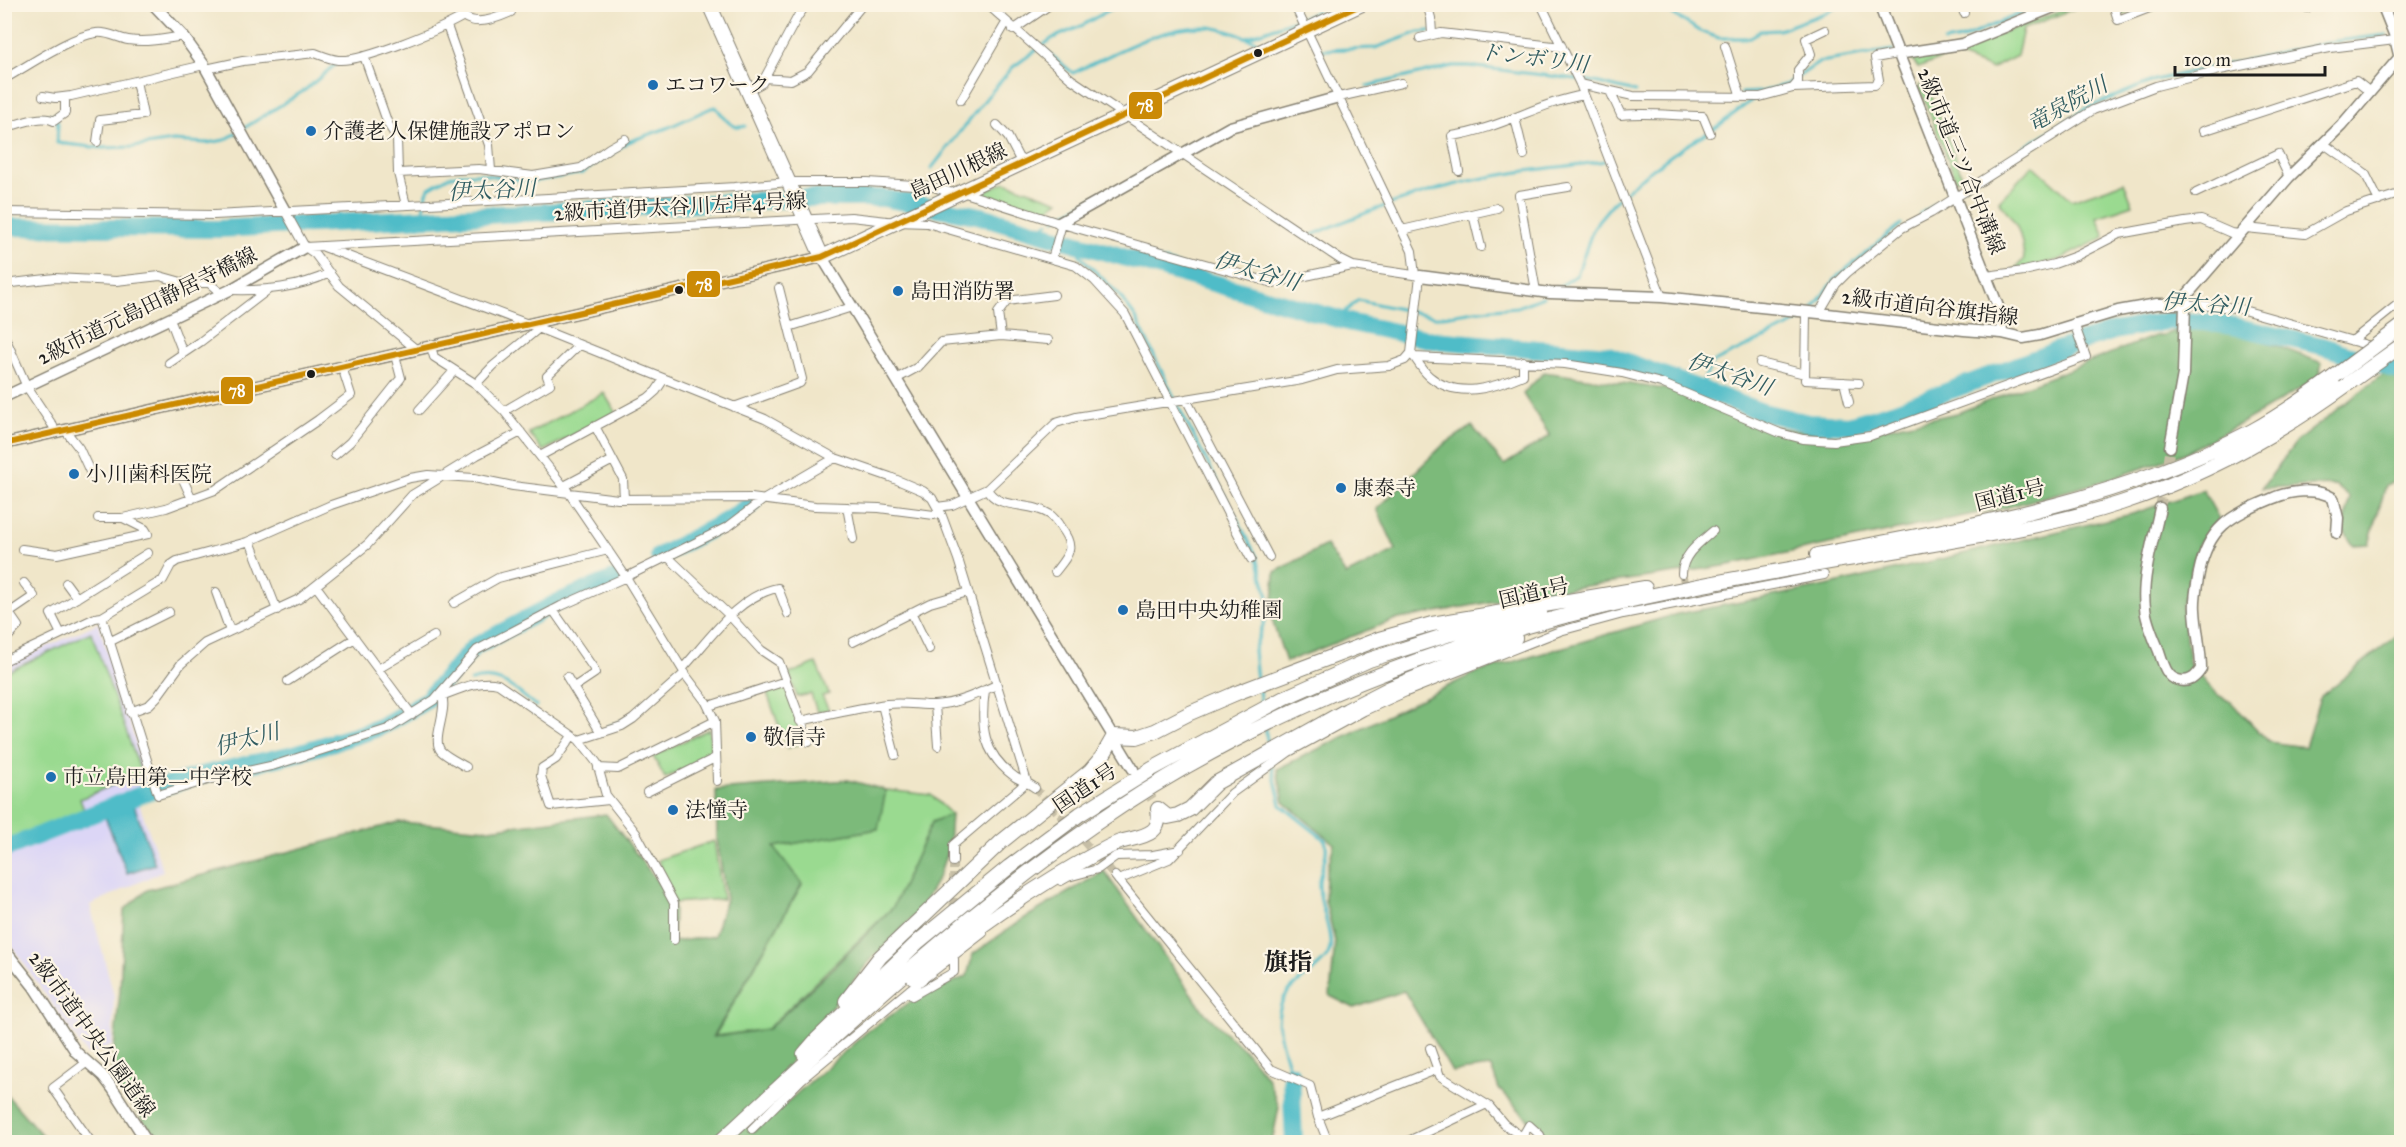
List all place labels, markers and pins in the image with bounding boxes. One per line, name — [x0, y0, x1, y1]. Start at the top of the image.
unlabelled marker — [1252, 47, 1264, 59]
place label: エコワーク — [665, 72, 770, 98]
marker: エコワーク — [646, 78, 660, 92]
place label: 介護老人保健施設アポロン — [323, 118, 575, 144]
marker: 介護老人保健施設アポロン — [304, 124, 318, 138]
place label: 島田消防署 — [910, 278, 1015, 304]
unlabelled marker — [673, 284, 685, 296]
marker: 島田消防署 — [891, 284, 905, 298]
unlabelled marker — [305, 368, 317, 380]
place label: 小川歯科医院 — [86, 461, 212, 487]
marker: 小川歯科医院 — [67, 467, 81, 481]
place label: 康泰寺 — [1353, 475, 1416, 501]
marker: 康泰寺 — [1334, 481, 1348, 495]
place label: 島田中央幼稚園 — [1135, 597, 1282, 623]
marker: 島田中央幼稚園 — [1116, 603, 1130, 617]
place label: 敬信寺 — [763, 724, 826, 750]
marker: 敬信寺 — [744, 730, 758, 744]
place label: 市立島田第二中学校 — [63, 764, 252, 790]
marker: 市立島田第二中学校 — [44, 770, 58, 784]
place label: 法憧寺 — [685, 797, 748, 823]
marker: 法憧寺 — [666, 803, 680, 817]

